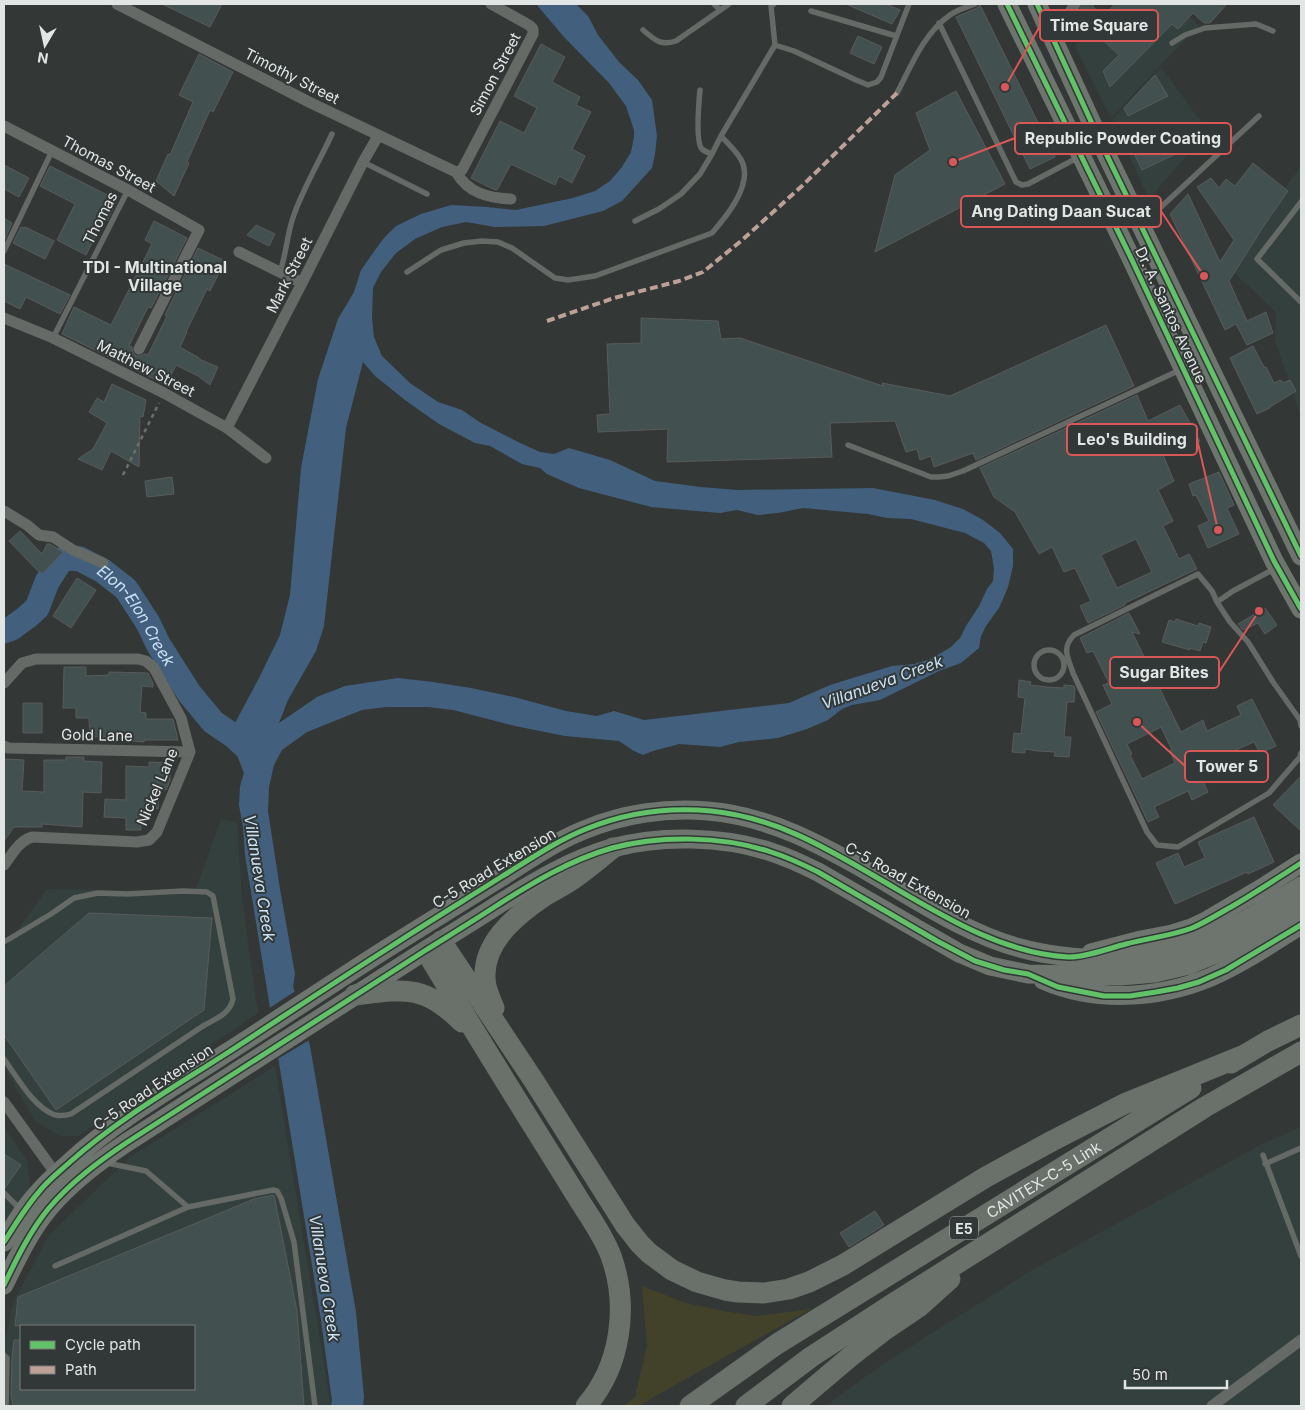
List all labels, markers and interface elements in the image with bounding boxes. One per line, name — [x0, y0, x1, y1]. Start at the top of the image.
callout: Time Square — [1040, 10, 1158, 41]
text: Time Square — [1050, 15, 1148, 35]
north arrow — [20, 20, 70, 70]
street label: Simon Street — [465, 29, 525, 119]
street label: Timothy Street — [241, 44, 343, 108]
text: N — [36, 49, 49, 68]
callout: Republic Powder Coating — [1015, 123, 1231, 154]
text: Republic Powder Coating — [1025, 128, 1221, 148]
street label: Thomas Street — [59, 131, 159, 197]
street label: Thomas — [79, 188, 121, 248]
callout: Ang Dating Daan Sucat — [961, 196, 1161, 227]
text: Ang Dating Daan Sucat — [971, 201, 1151, 221]
street label: Mark Street — [262, 234, 316, 316]
street label: Dr. A. Santos Avenue — [1131, 244, 1211, 386]
district label: TDI - Multinational Village — [83, 257, 227, 295]
street label: Matthew Street — [94, 335, 198, 401]
callout: Leo's Building — [1067, 424, 1197, 455]
text: Leo's Building — [1077, 429, 1187, 449]
water label: Elon-Elon Creek — [93, 560, 179, 670]
water label: Villanueva Creek — [818, 651, 946, 713]
callout: Sugar Bites — [1110, 657, 1219, 688]
text: Sugar Bites — [1119, 662, 1209, 682]
street label: Gold Lane — [61, 725, 133, 745]
street label: Nickel Lane — [132, 745, 182, 829]
callout: Tower 5 — [1185, 751, 1268, 782]
text: Tower 5 — [1196, 756, 1258, 776]
water label: Villanueva Creek — [240, 813, 280, 943]
street label: C-5 Road Extension — [429, 824, 559, 912]
street label: C-5 Road Extension — [842, 838, 974, 922]
street label: C-5 Road Extension — [89, 1040, 217, 1134]
street label: CAVITEX–C-5 Link — [983, 1136, 1105, 1222]
water label: Villanueva Creek — [305, 1213, 345, 1343]
road number: E5 — [950, 1216, 978, 1240]
legend — [20, 1325, 195, 1390]
text: Cycle path — [65, 1335, 141, 1354]
scale bar — [1125, 1358, 1228, 1390]
text: Path — [65, 1360, 97, 1379]
text: 50 m — [1132, 1365, 1168, 1384]

